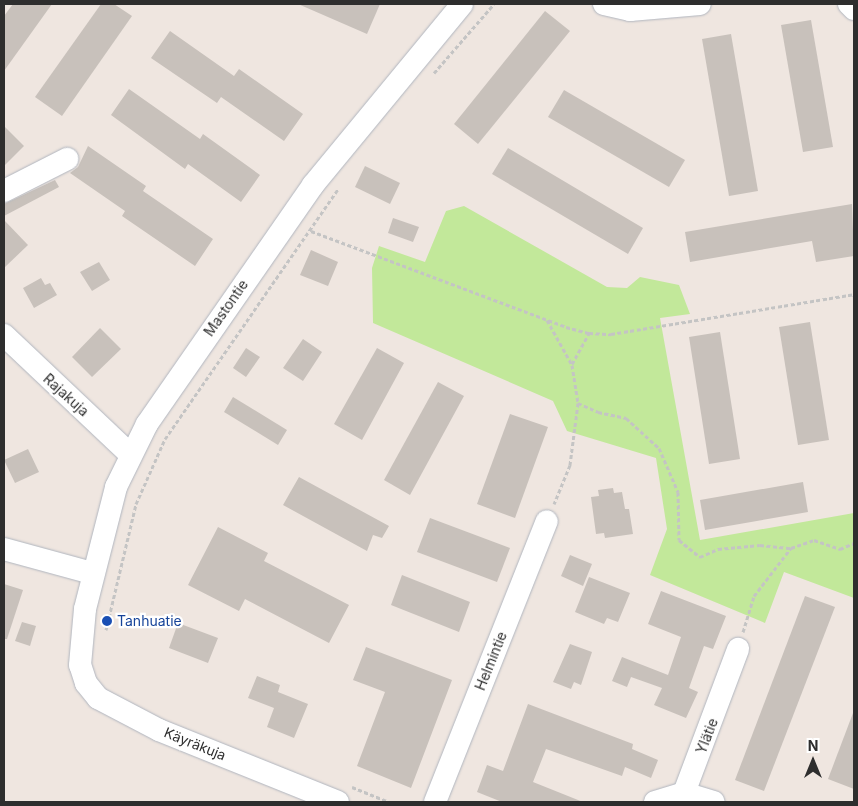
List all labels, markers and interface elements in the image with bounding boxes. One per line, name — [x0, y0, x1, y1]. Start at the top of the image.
street label: Mastontie — [200, 277, 252, 339]
street label: Rajakuja — [40, 370, 92, 420]
place label: Tanhuatie — [117, 613, 182, 629]
marker: Tanhuatie — [101, 615, 113, 627]
street label: Helmintie — [472, 629, 510, 693]
street label: Ylätie — [693, 716, 721, 756]
street label: Käyräkuja — [162, 724, 228, 764]
north arrow — [788, 736, 838, 786]
text: N — [808, 737, 818, 754]

